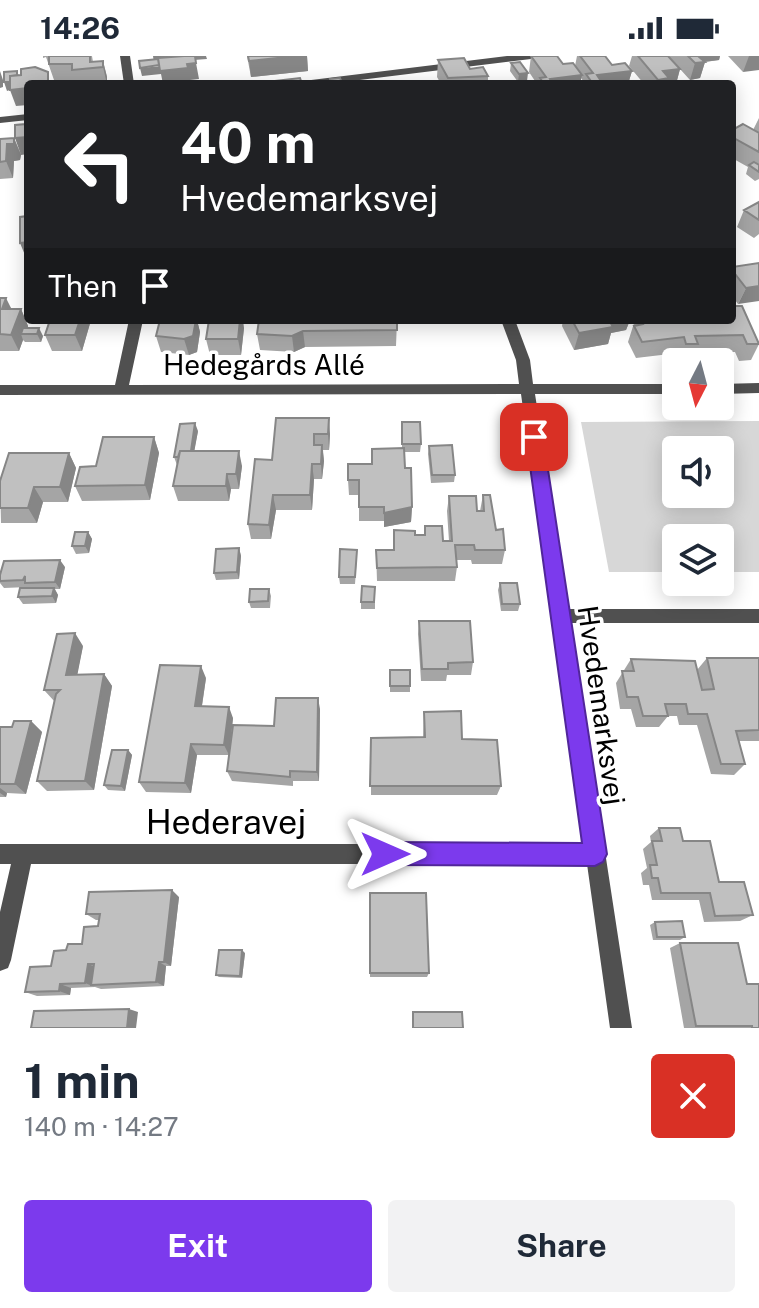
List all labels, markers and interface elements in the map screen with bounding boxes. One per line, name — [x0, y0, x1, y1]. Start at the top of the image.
text: 14:26 — [40, 10, 120, 46]
text: 40 m — [180, 110, 316, 176]
icon: left — [48, 112, 152, 216]
text: Hvedemarksvej — [180, 177, 438, 219]
icon: arrive — [133, 264, 177, 308]
text: Then — [48, 268, 117, 304]
street label: Hedegårds Allé — [163, 348, 365, 381]
north arrow — [662, 348, 734, 420]
map controls — [662, 348, 734, 596]
pin — [500, 403, 568, 471]
icon: arrive — [512, 415, 556, 459]
button: sound — [662, 436, 734, 508]
button: layers — [662, 524, 734, 596]
street label: Hvedemarksvej — [572, 603, 632, 807]
street label: Hederavej — [146, 802, 306, 842]
position arrow — [343, 812, 427, 896]
text: 1 min — [24, 1052, 140, 1109]
button: close — [651, 1054, 735, 1138]
text: 140 m · 14:27 — [24, 1111, 179, 1142]
button: Exit — [24, 1200, 372, 1292]
button: Share — [388, 1200, 735, 1292]

